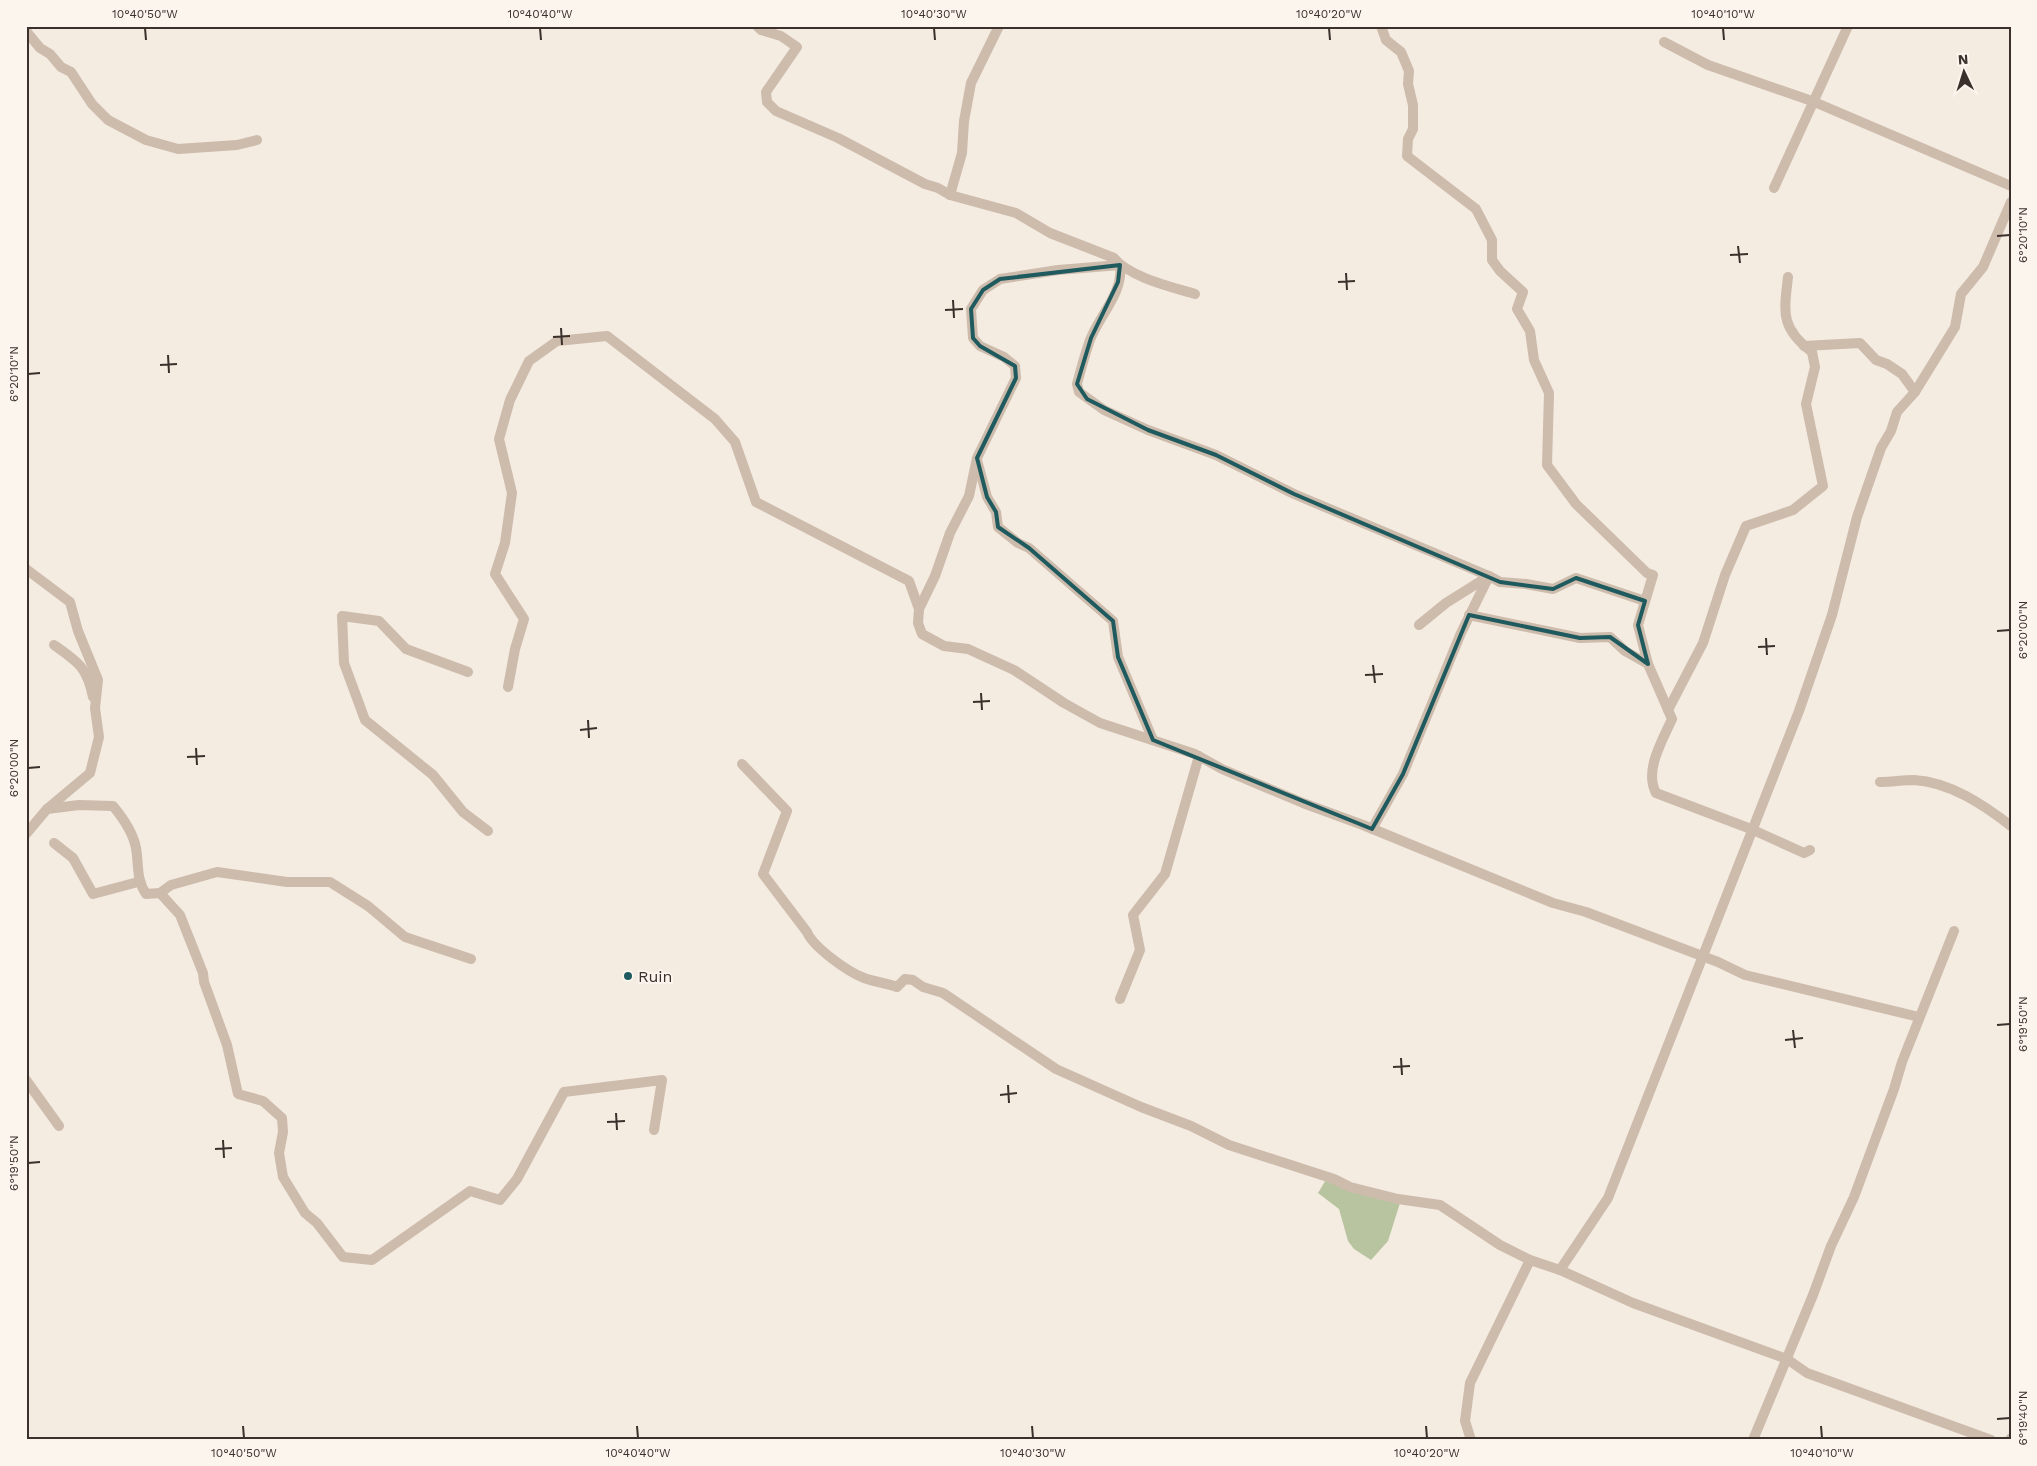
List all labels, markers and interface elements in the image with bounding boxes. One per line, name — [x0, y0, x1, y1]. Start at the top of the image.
text: 10°40'50"W — [112, 7, 178, 21]
text: 10°40'40"W — [507, 7, 573, 21]
text: 10°40'30"W — [901, 7, 967, 21]
text: 10°40'20"W — [1296, 7, 1362, 21]
text: 10°40'10"W — [1691, 7, 1755, 21]
north arrow — [1940, 48, 1990, 98]
text: N — [1957, 51, 1969, 67]
text: 6°20'10"N — [2016, 207, 2030, 263]
text: 6°20'10"N — [7, 346, 21, 402]
text: 6°20'00"N — [2016, 601, 2030, 659]
text: 6°20'00"N — [7, 739, 21, 797]
place label: Ruin — [638, 967, 673, 986]
marker: Ruin — [622, 970, 634, 982]
text: 6°19'50"N — [2016, 996, 2030, 1052]
text: 6°19'50"N — [7, 1135, 21, 1191]
text: 6°19'40"N — [2016, 1390, 2030, 1446]
text: 10°40'50"W — [211, 1446, 277, 1460]
text: 10°40'40"W — [605, 1446, 671, 1460]
text: 10°40'30"W — [1000, 1446, 1066, 1460]
text: 10°40'20"W — [1394, 1446, 1460, 1460]
text: 10°40'10"W — [1790, 1446, 1854, 1460]

